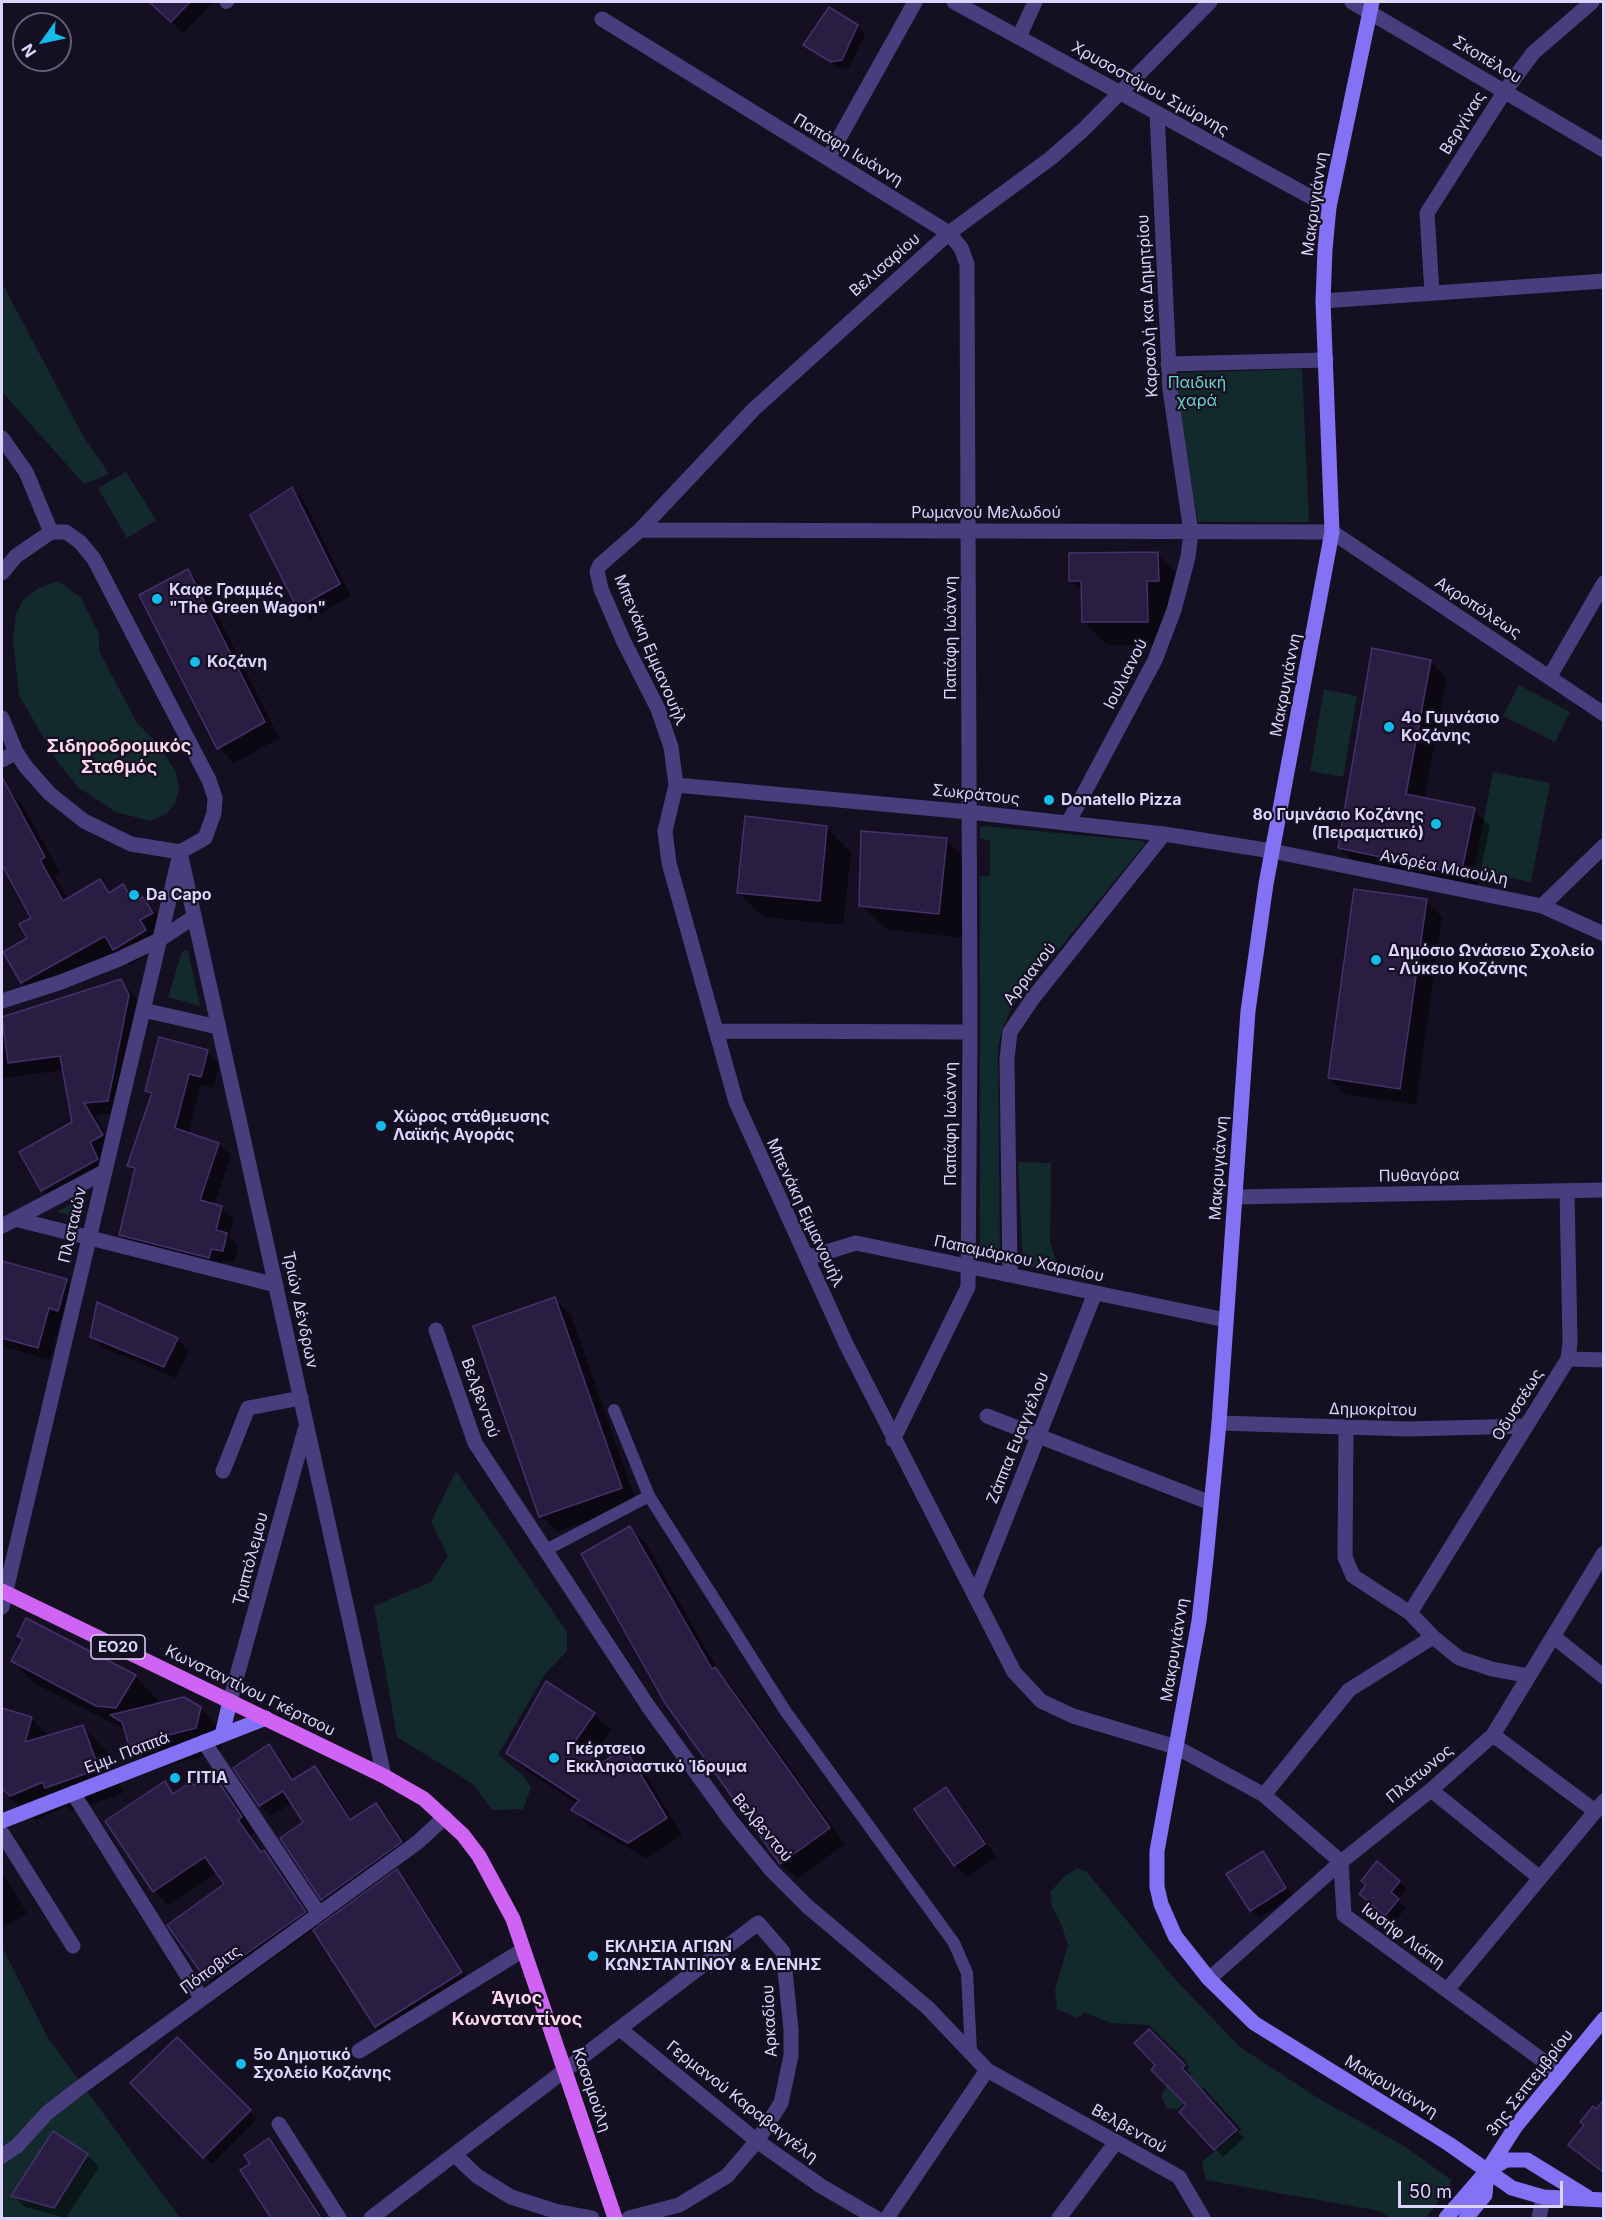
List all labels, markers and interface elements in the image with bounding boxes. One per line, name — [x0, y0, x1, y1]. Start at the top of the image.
north arrow — [12, 12, 72, 72]
street label: Σκοπέλου — [1449, 32, 1525, 88]
street label: Χρυσοστόμου Σμύρνης — [1068, 38, 1232, 140]
text: N — [17, 40, 40, 61]
street label: Βεργίνας — [1436, 88, 1490, 158]
street label: Παπάφη Ιωάννη — [790, 110, 906, 190]
street label: Μακρυγιάννη — [1298, 151, 1332, 257]
street label: Καραολή και Δημητρίου — [1134, 214, 1162, 398]
street label: Βελισαρίου — [846, 229, 924, 301]
park label: Παιδική χαρά — [1168, 373, 1226, 411]
street label: Ρωμανού Μελωδού — [911, 503, 1061, 523]
street label: Μπενάκη Εμμανουήλ — [610, 572, 690, 728]
street label: Ακροπόλεως — [1431, 573, 1525, 643]
street label: Παπάφη Ιωάννη — [941, 576, 961, 700]
place label: Καφε Γραμμές "The Green Wagon" — [169, 580, 326, 618]
marker: Καφε Γραμμές "The Green Wagon" — [150, 592, 164, 606]
street label: Μακρυγιάννη — [1267, 632, 1305, 738]
street label: Ιουλιανού — [1100, 636, 1152, 712]
place label: Κοζάνη — [207, 652, 267, 672]
marker: Κοζάνη — [188, 655, 202, 669]
place label: 4ο Γυμνάσιο Κοζάνης — [1401, 708, 1500, 746]
marker: 4ο Γυμνάσιο Κοζάνης — [1382, 720, 1396, 734]
district label: Σιδηροδρομικός Σταθμός — [47, 736, 191, 778]
street label: Σωκράτους — [931, 781, 1021, 809]
place label: Donatello Pizza — [1061, 790, 1181, 810]
marker: Donatello Pizza — [1042, 793, 1056, 807]
place label: 8ο Γυμνάσιο Κοζάνης (Πειραματικό) — [1252, 805, 1424, 843]
marker: 8ο Γυμνάσιο Κοζάνης (Πειραματικό) — [1429, 817, 1443, 831]
street label: Ανδρέα Μιαούλη — [1378, 846, 1510, 890]
place label: Da Capo — [146, 885, 212, 905]
marker: Da Capo — [127, 888, 141, 902]
street label: Αρριανού — [1000, 939, 1060, 1009]
place label: Δημόσιο Ωνάσειο Σχολείο - Λύκειο Κοζάνης — [1388, 941, 1595, 979]
marker: Δημόσιο Ωνάσειο Σχολείο - Λύκειο Κοζάνης — [1369, 953, 1383, 967]
street label: Παπάφη Ιωάννη — [941, 1062, 961, 1186]
place label: Χώρος στάθμευσης Λαϊκής Αγοράς — [393, 1107, 550, 1145]
street label: Μακρυγιάννη — [1206, 1115, 1232, 1221]
marker: Χώρος στάθμευσης Λαϊκής Αγοράς — [374, 1119, 388, 1133]
street label: Μπενάκη Εμμανουήλ — [762, 1136, 848, 1290]
street label: Πυθαγόρα — [1378, 1166, 1460, 1186]
street label: Πλαταιών — [55, 1185, 91, 1265]
street label: Παπαμάρκου Χαρισίου — [932, 1232, 1106, 1286]
street label: Τριών Δένδρων — [278, 1250, 322, 1370]
street label: Βελβεντού — [457, 1356, 503, 1440]
street label: Οδυσσέως — [1488, 1365, 1548, 1445]
street label: Ζάππα Ευαγγέλου — [983, 1369, 1053, 1507]
street label: Δημοκρίτου — [1329, 1400, 1417, 1420]
street label: Τριπτόλεμου — [229, 1510, 273, 1608]
street label: Μακρυγιάννη — [1157, 1597, 1193, 1703]
road number: ΕΟ20 — [91, 1635, 145, 1659]
street label: Κωνσταντίνου Γκέρτσου — [162, 1641, 338, 1741]
street label: Εμμ. Παππά — [82, 1728, 172, 1778]
place label: Γκέρτσειο Εκκλησιαστικό Ίδρυμα — [566, 1739, 747, 1777]
street label: Πλάτωνος — [1383, 1741, 1457, 1807]
marker: Γκέρτσειο Εκκλησιαστικό Ίδρυμα — [547, 1751, 561, 1765]
place label: ΓΙΤΙΑ — [187, 1768, 228, 1788]
marker: ΓΙΤΙΑ — [168, 1771, 182, 1785]
street label: Βελβεντού — [728, 1790, 796, 1866]
street label: Ιωσήφ Λιάπη — [1358, 1899, 1448, 1973]
place label: ΕΚΛΗΣΙΑ ΑΓΙΩΝ ΚΩΝΣΤΑΝΤΙΝΟΥ & ΕΛΕΝΗΣ — [605, 1937, 821, 1975]
street label: Πόποβιτς — [177, 1942, 245, 1998]
marker: ΕΚΛΗΣΙΑ ΑΓΙΩΝ ΚΩΝΣΤΑΝΤΙΝΟΥ & ΕΛΕΝΗΣ — [586, 1949, 600, 1963]
street label: Αρκαδίου — [759, 1984, 781, 2058]
district label: Άγιος Κωνσταντίνος — [452, 1988, 582, 2030]
street label: 3ης Σεπτεμβρίου — [1482, 2026, 1578, 2140]
street label: Γερμανού Καραβαγγέλη — [663, 2037, 821, 2167]
place label: 5ο Δημοτικό Σχολείο Κοζάνης — [253, 2045, 391, 2083]
street label: Κασομούλη — [568, 2045, 614, 2135]
street label: Μακρυγιάννη — [1341, 2052, 1441, 2122]
marker: 5ο Δημοτικό Σχολείο Κοζάνης — [234, 2057, 248, 2071]
street label: Βελβεντού — [1088, 2100, 1170, 2158]
scale bar — [1401, 2169, 1566, 2207]
text: 50 m — [1409, 2181, 1452, 2202]

